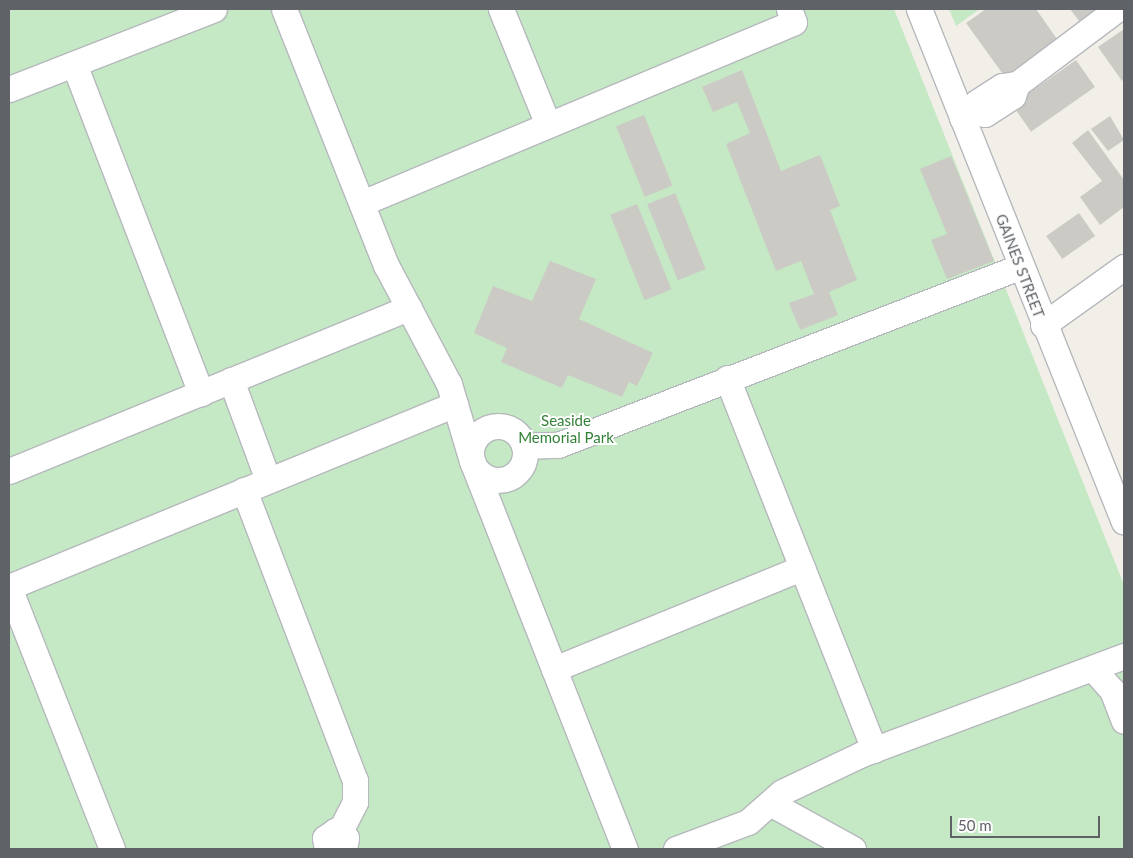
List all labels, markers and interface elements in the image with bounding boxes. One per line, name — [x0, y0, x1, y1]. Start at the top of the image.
street label: GAINES STREET — [992, 211, 1048, 321]
park label: Seaside Memorial Park — [518, 411, 614, 446]
scale bar — [953, 806, 1103, 838]
text: 50 m — [958, 816, 992, 834]

